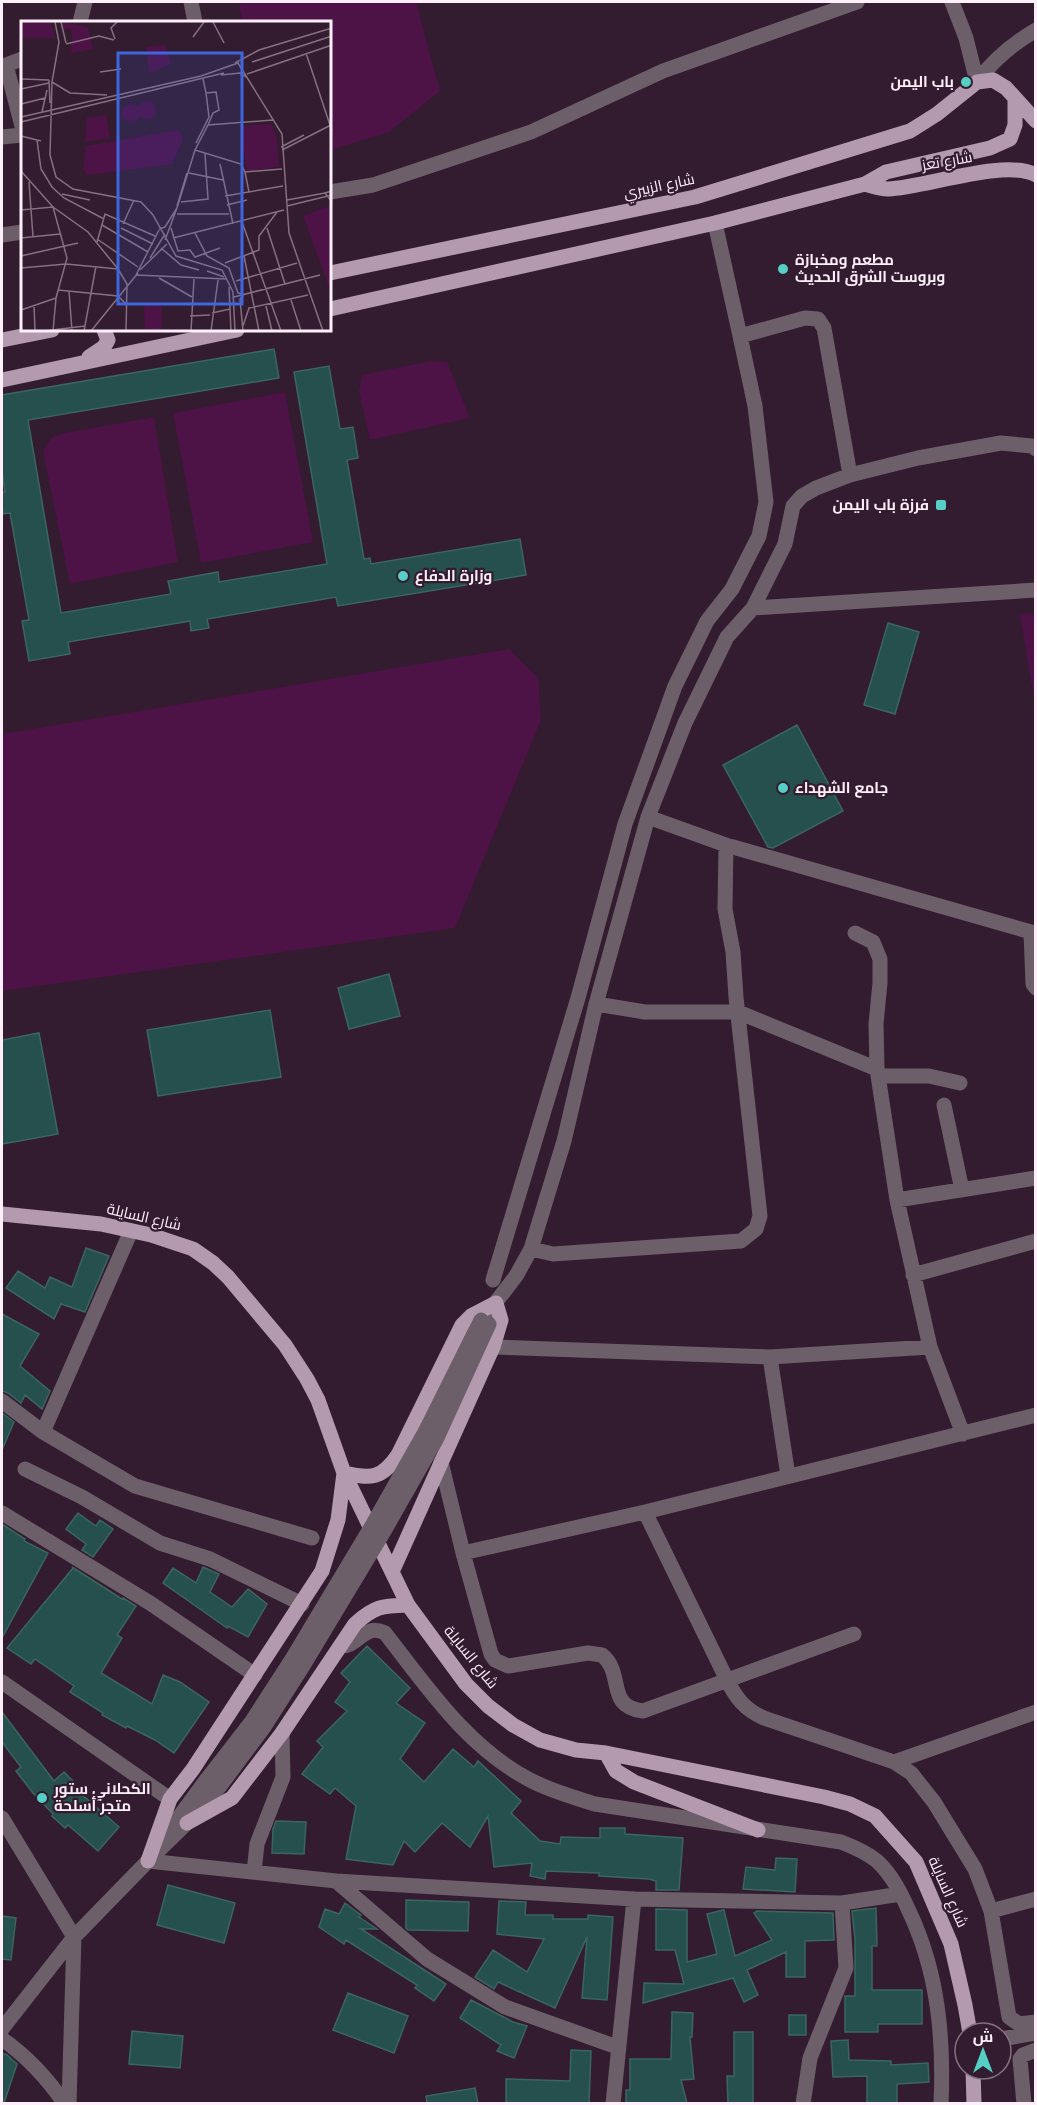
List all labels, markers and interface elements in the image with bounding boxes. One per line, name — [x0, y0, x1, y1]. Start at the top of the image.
inset map — [21, 21, 332, 332]
place label: باب اليمن — [891, 72, 954, 91]
marker: باب اليمن — [959, 75, 973, 89]
street label: شارع تعز — [919, 147, 974, 176]
street label: شارع الزبيري — [622, 169, 697, 205]
place label: مطعم ومخبازة وبروست الشرق الحديث — [795, 250, 945, 286]
marker: مطعم ومخبازة وبروست الشرق الحديث — [776, 262, 790, 276]
place label: فرزة باب اليمن — [833, 495, 929, 514]
marker: فرزة باب اليمن — [934, 498, 948, 512]
place label: وزارة الدفاع — [415, 566, 492, 586]
marker: وزارة الدفاع — [396, 569, 410, 583]
place label: جامع الشهداء — [795, 778, 888, 798]
marker: جامع الشهداء — [776, 781, 790, 795]
street label: شارع السايلة — [105, 1199, 183, 1236]
street label: شارع السايلة — [439, 1621, 503, 1693]
place label: الكحلاني ستور متجر أسلحة — [53, 1779, 151, 1815]
marker: الكحلاني ستور متجر أسلحة — [35, 1791, 49, 1805]
street label: شارع السايلة — [923, 1853, 973, 1931]
north arrow — [953, 2021, 1013, 2081]
text: ش — [973, 2026, 993, 2046]

